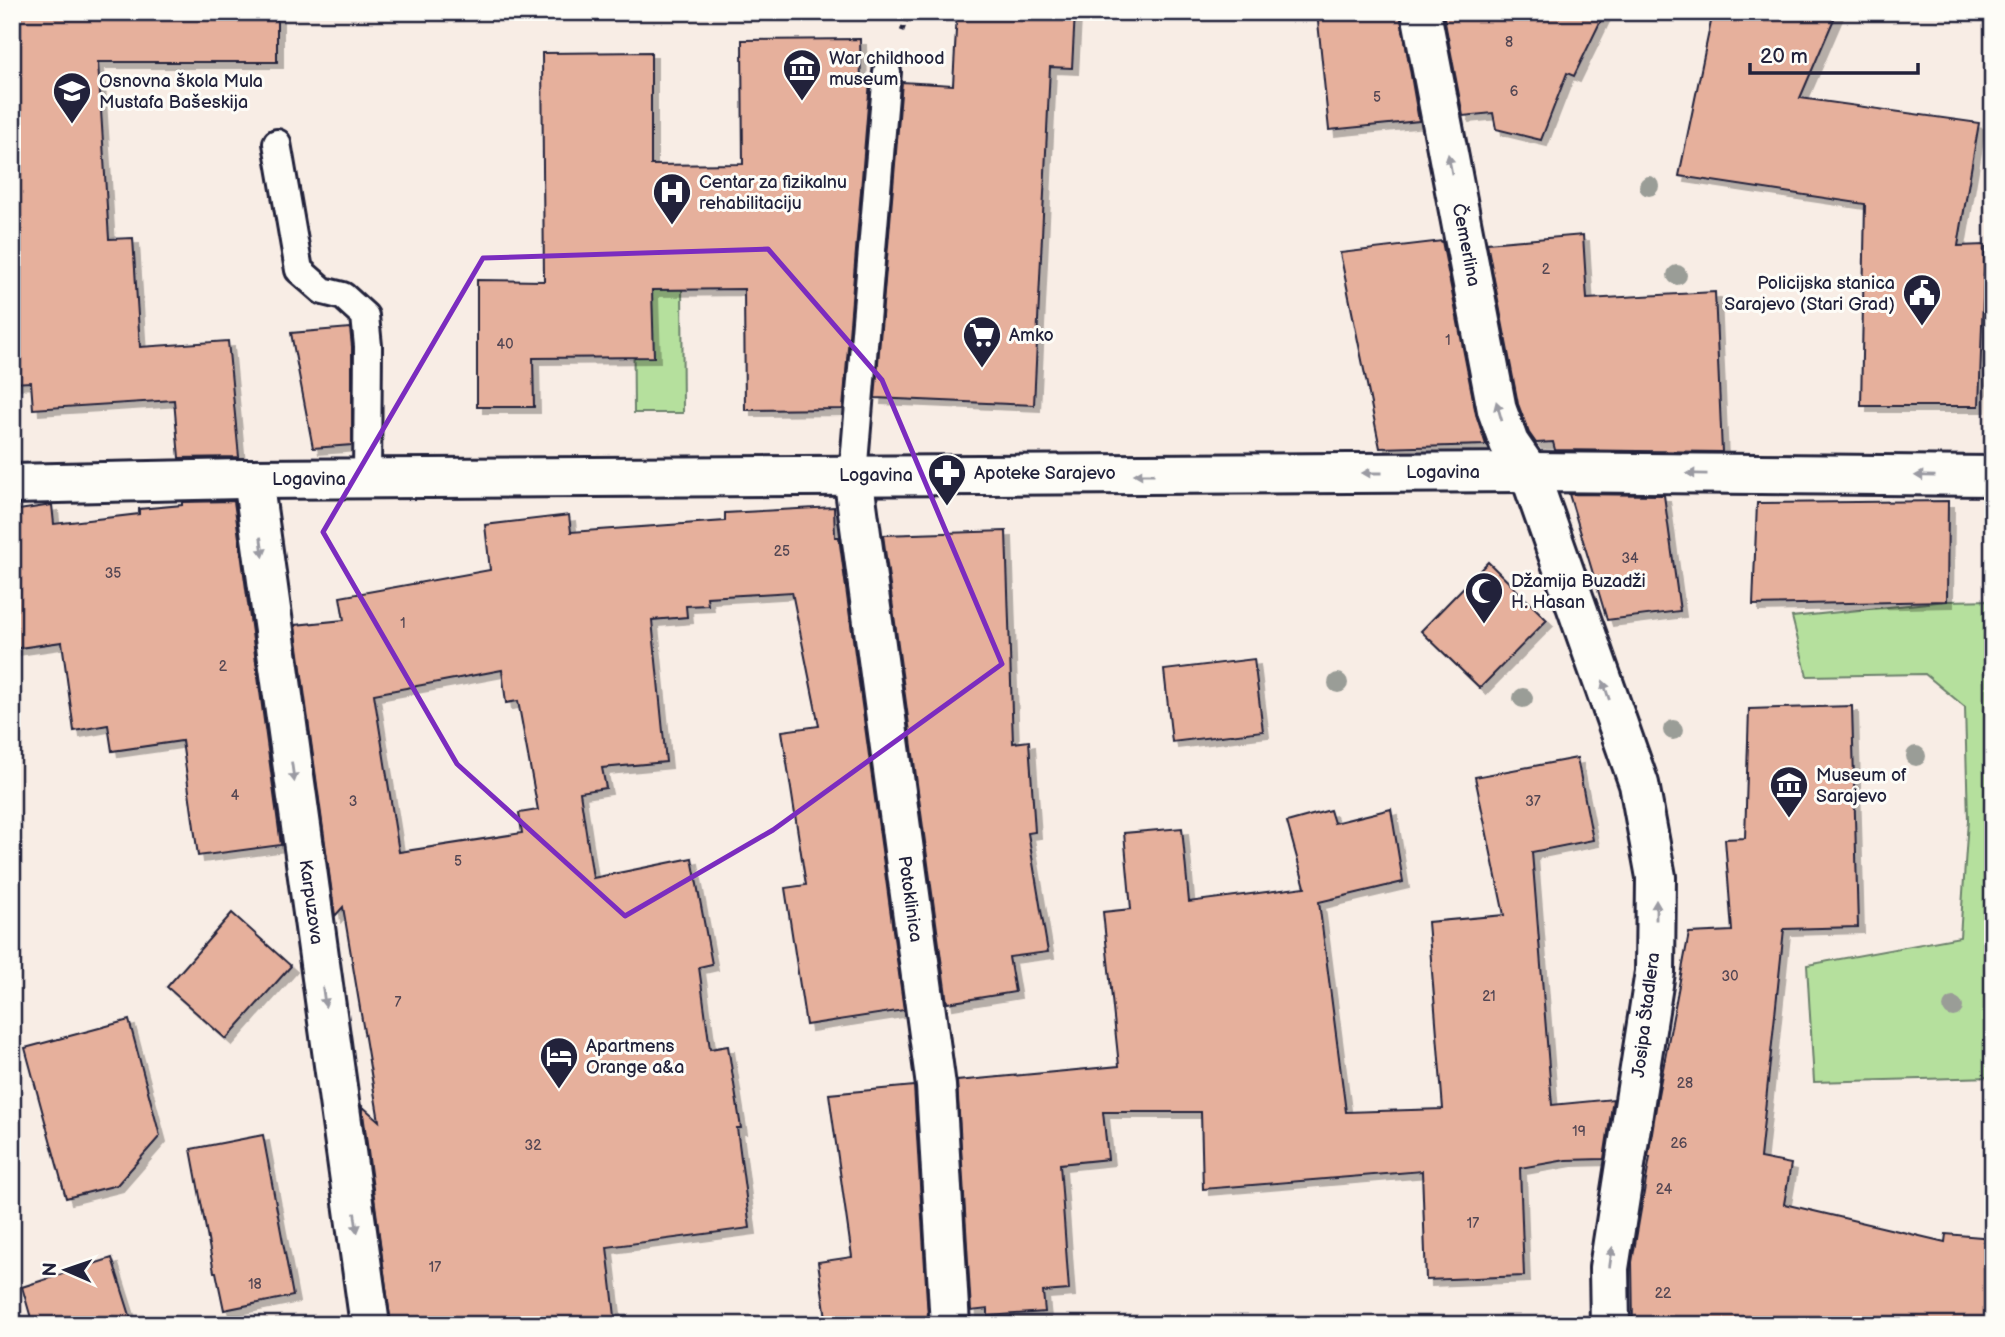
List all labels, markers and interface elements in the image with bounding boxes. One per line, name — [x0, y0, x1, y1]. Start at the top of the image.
scale bar — [1750, 32, 1918, 76]
house number: 8 — [1505, 34, 1513, 51]
text: 20 m — [1760, 44, 1808, 69]
museum icon: War childhood museum — [781, 47, 823, 102]
place label: War childhood museum — [829, 48, 945, 90]
school or university icon: Osnovna škola Mula Mustafa Bašeskija — [51, 70, 93, 125]
place label: Osnovna škola Mula Mustafa Bašeskija — [99, 71, 263, 113]
house number: 6 — [1510, 83, 1519, 100]
house number: 5 — [1373, 89, 1381, 106]
one-way arrow — [1445, 153, 1456, 175]
hospital icon: Centar za fizikalnu rehabilitaciju — [651, 171, 693, 226]
place label: Centar za fizikalnu rehabilitaciju — [699, 172, 847, 214]
street label: Čemerlina — [1448, 201, 1486, 288]
house number: 2 — [1542, 261, 1551, 278]
public building icon: Policijska stanica Sarajevo (Stari Grad) — [1901, 272, 1943, 327]
place label: Policijska stanica Sarajevo (Stari Grad) — [1724, 273, 1895, 315]
supermarket icon: Amko — [961, 314, 1003, 369]
place label: Amko — [1009, 325, 1054, 346]
house number: 1 — [1445, 332, 1451, 349]
house number: 40 — [497, 336, 513, 353]
one-way arrow — [1493, 400, 1503, 421]
pharmacy icon: Apoteke Sarajevo — [926, 452, 968, 507]
street label: Logavina — [1406, 462, 1480, 483]
place label: Apoteke Sarajevo — [974, 463, 1116, 484]
street label: Logavina — [839, 465, 913, 486]
one-way arrow — [1360, 467, 1382, 479]
one-way arrow — [1133, 468, 1155, 480]
one-way arrow — [1686, 468, 1708, 480]
street label: Logavina — [272, 469, 346, 490]
one-way arrow — [1913, 470, 1935, 482]
one-way arrow — [256, 536, 267, 558]
house number: 25 — [774, 543, 790, 560]
house number: 34 — [1621, 550, 1639, 567]
house number: 35 — [105, 565, 121, 582]
mosque icon: Džamija Buzadži H. Hasan — [1463, 570, 1505, 625]
place label: Džamija Buzadži H. Hasan — [1511, 571, 1646, 613]
house number: 1 — [400, 615, 406, 632]
house number: 2 — [219, 658, 228, 675]
one-way arrow — [1600, 679, 1611, 700]
one-way arrow — [288, 761, 299, 783]
museum icon: Museum of Sarajevo — [1768, 764, 1810, 819]
place label: Museum of Sarajevo — [1816, 765, 1907, 807]
house number: 4 — [231, 787, 240, 804]
house number: 3 — [349, 793, 357, 810]
house number: 37 — [1525, 793, 1541, 810]
house number: 5 — [454, 853, 462, 870]
street label: Potoklinica — [894, 854, 926, 944]
street label: Karpuzova — [295, 858, 327, 946]
one-way arrow — [1650, 899, 1661, 921]
street label: Josipa Štadlera — [1627, 951, 1664, 1079]
house number: 30 — [1722, 968, 1738, 985]
one-way arrow — [319, 987, 330, 1009]
house number: 21 — [1482, 988, 1496, 1005]
house number: 7 — [395, 994, 402, 1011]
hotel icon: Apartmens Orange a&a — [538, 1035, 580, 1090]
place label: Apartmens Orange a&a — [586, 1036, 684, 1078]
house number: 28 — [1677, 1075, 1693, 1092]
house number: 19 — [1572, 1123, 1586, 1140]
house number: 26 — [1671, 1135, 1688, 1152]
house number: 32 — [525, 1137, 542, 1154]
house number: 24 — [1656, 1181, 1673, 1198]
one-way arrow — [350, 1212, 361, 1234]
house number: 17 — [1467, 1215, 1479, 1232]
north arrow — [32, 1236, 102, 1306]
one-way arrow — [1606, 1246, 1617, 1268]
house number: 17 — [429, 1259, 441, 1276]
text: N — [39, 1262, 62, 1277]
house number: 18 — [248, 1276, 262, 1293]
house number: 22 — [1655, 1285, 1672, 1302]

